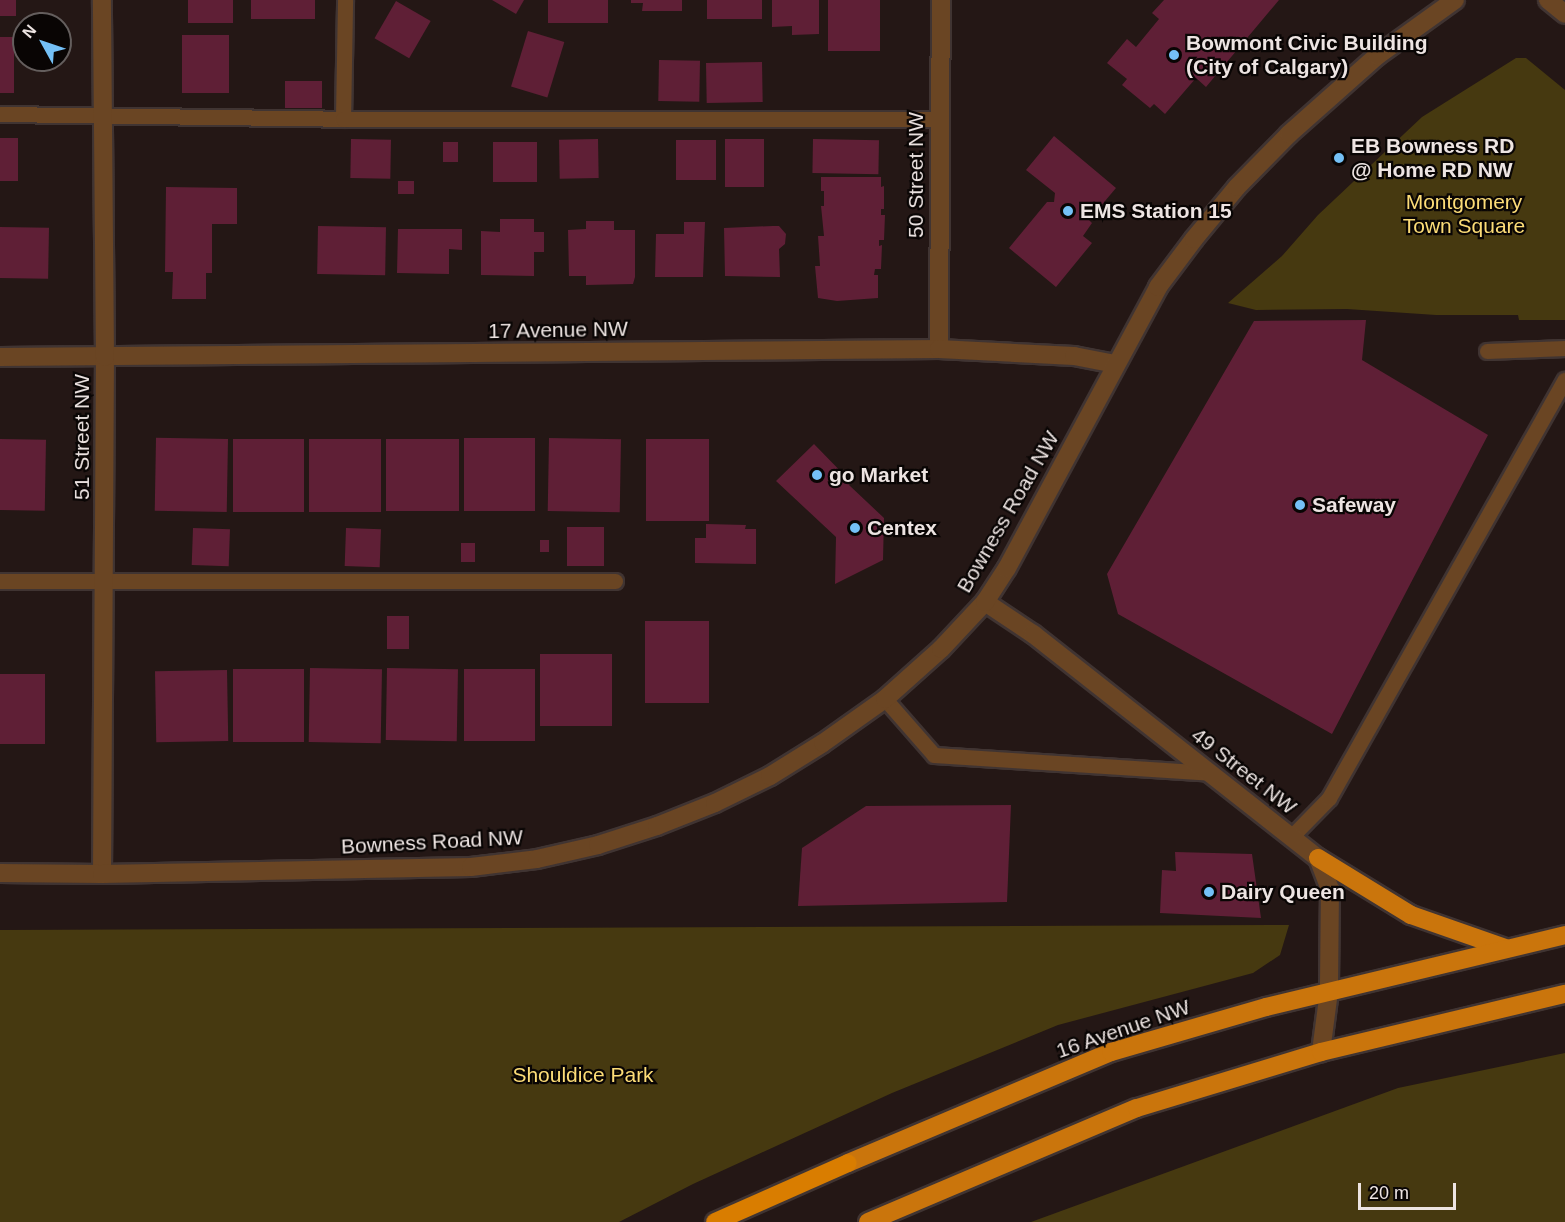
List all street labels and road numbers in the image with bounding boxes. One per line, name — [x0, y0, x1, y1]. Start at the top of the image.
street label: 50 Street NW — [903, 112, 929, 238]
street label: 17 Avenue NW — [487, 316, 629, 344]
street label: 51 Street NW — [69, 374, 95, 500]
street label: Bowness Road NW — [952, 427, 1064, 597]
street label: 49 Street NW — [1187, 722, 1301, 820]
street label: Bowness Road NW — [340, 825, 524, 859]
street label: 16 Avenue NW — [1052, 994, 1194, 1064]

